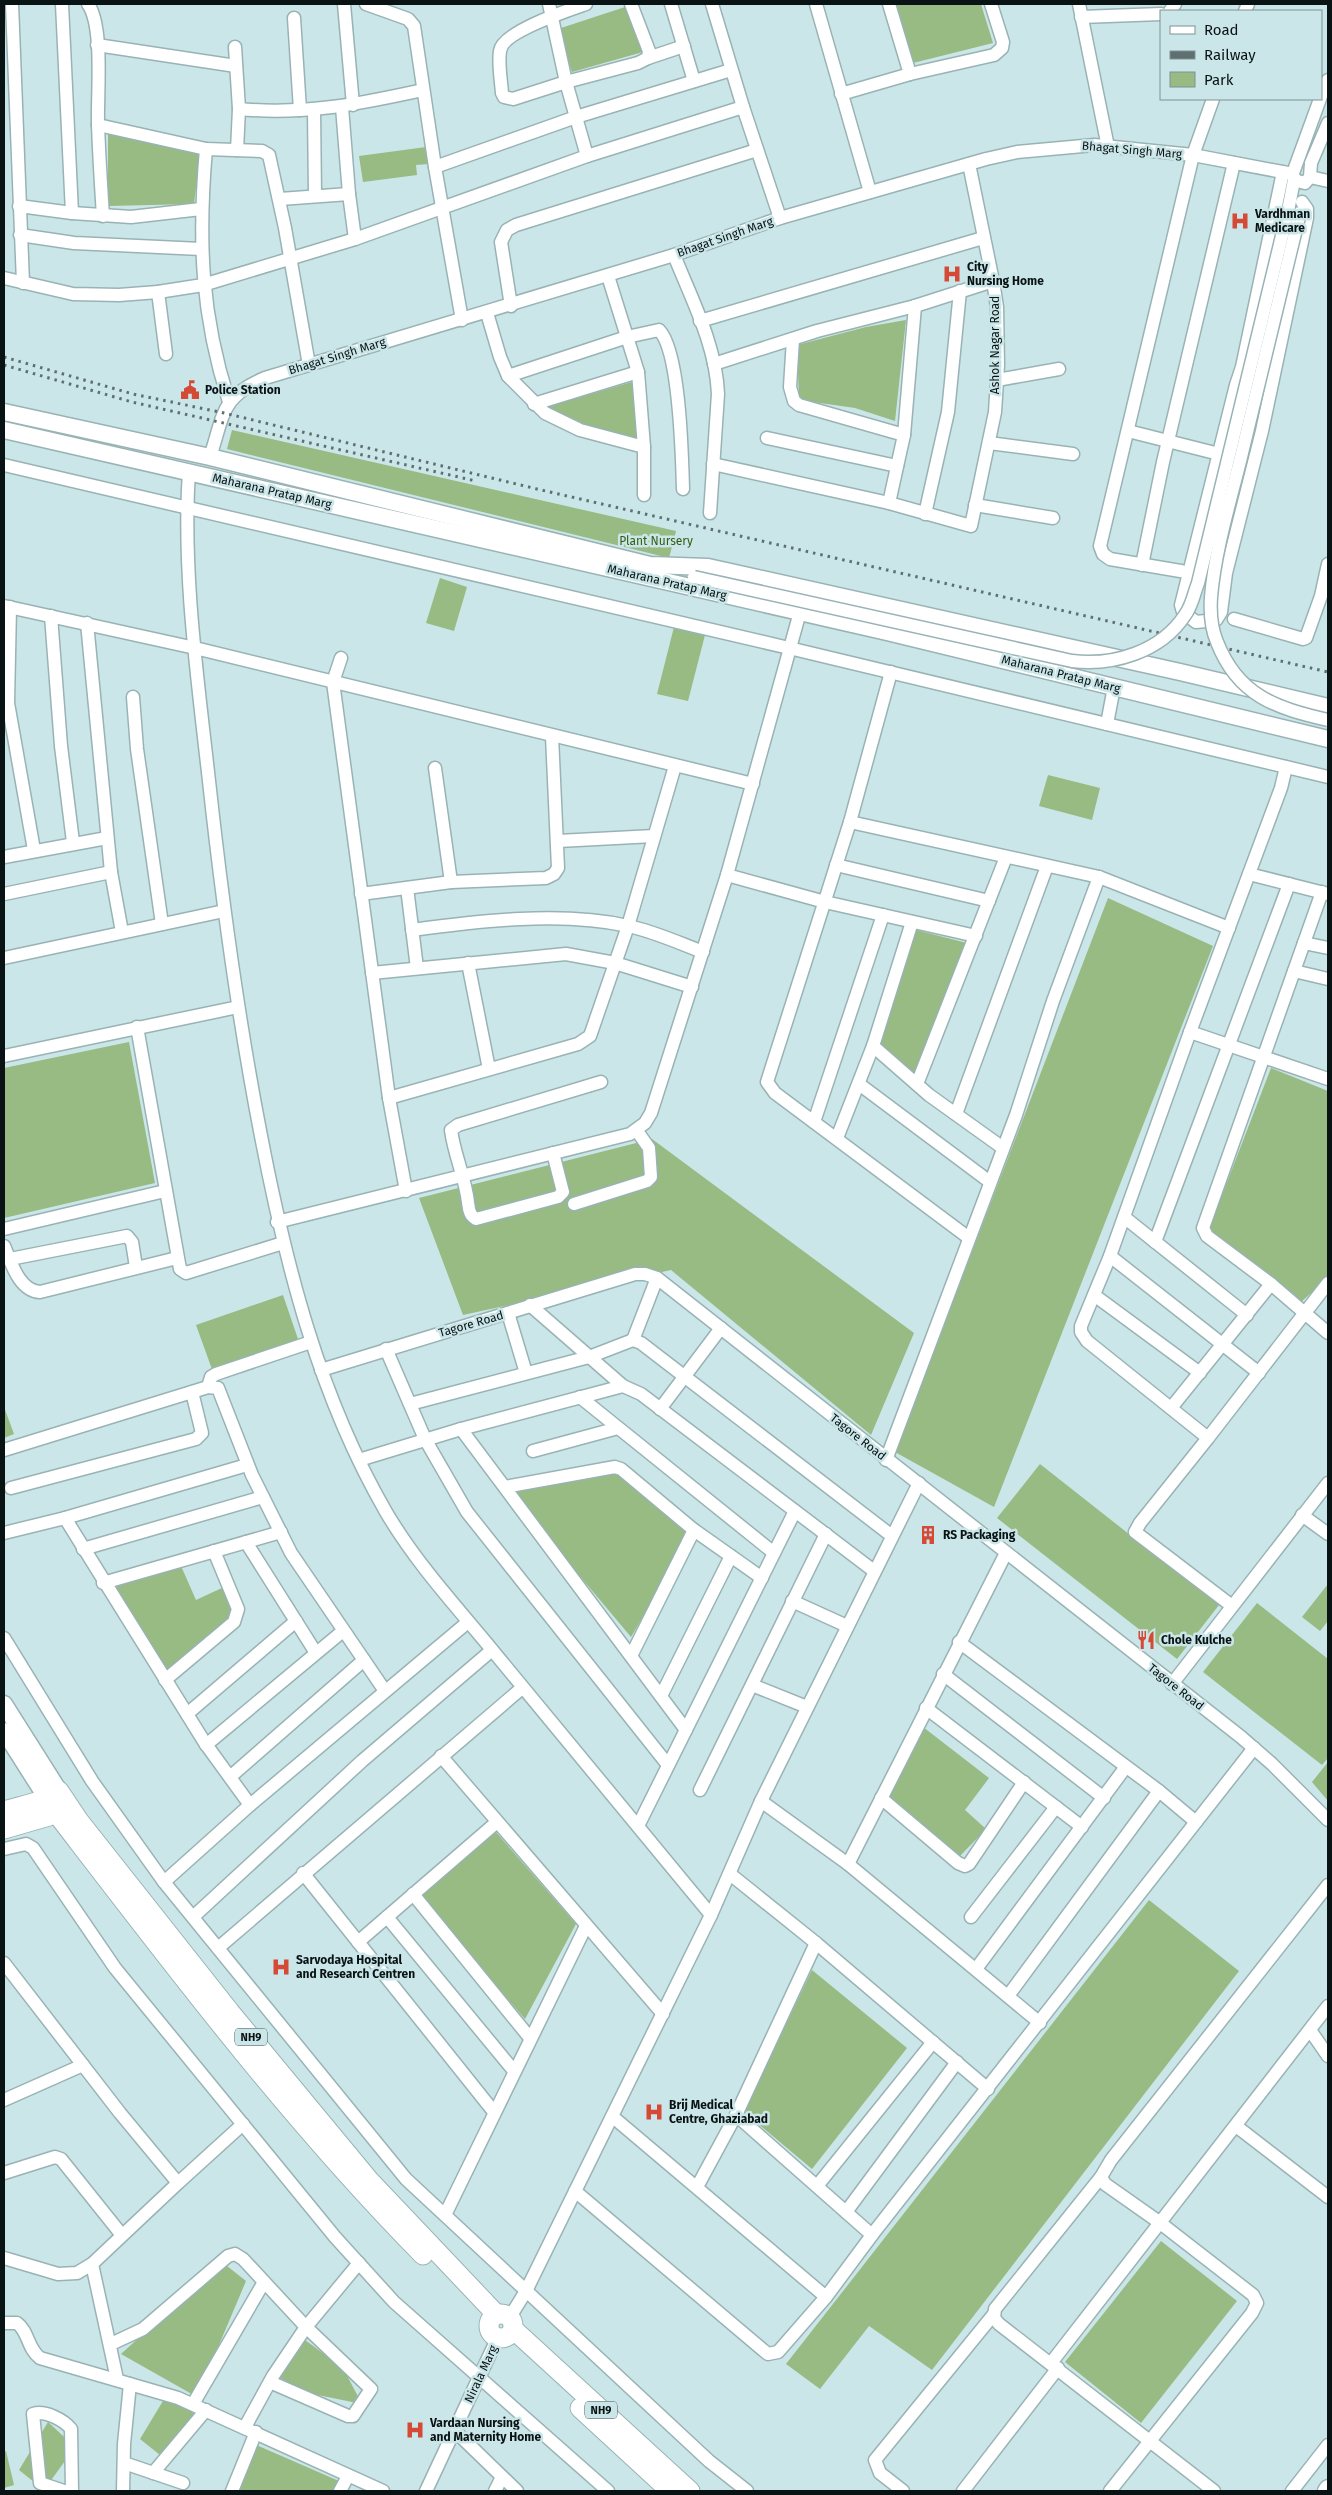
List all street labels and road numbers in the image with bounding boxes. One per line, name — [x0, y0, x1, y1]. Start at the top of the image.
street label: Bhagat Singh Marg — [1081, 139, 1184, 161]
street label: Bhagat Singh Marg — [675, 214, 776, 260]
street label: Ashok Nagar Road — [988, 296, 1002, 394]
street label: Bhagat Singh Marg — [287, 334, 388, 377]
street label: Maharana Pratap Marg — [211, 470, 334, 512]
street label: Maharana Pratap Marg — [606, 561, 729, 603]
street label: Maharana Pratap Marg — [1000, 652, 1123, 696]
street label: Tagore Road — [437, 1308, 505, 1340]
street label: Tagore Road — [827, 1411, 889, 1463]
street label: Tagore Road — [1145, 1661, 1207, 1713]
road number: NH9 — [235, 2028, 267, 2045]
street label: Nirala Marg — [462, 2342, 501, 2405]
road number: NH9 — [585, 2402, 617, 2418]

